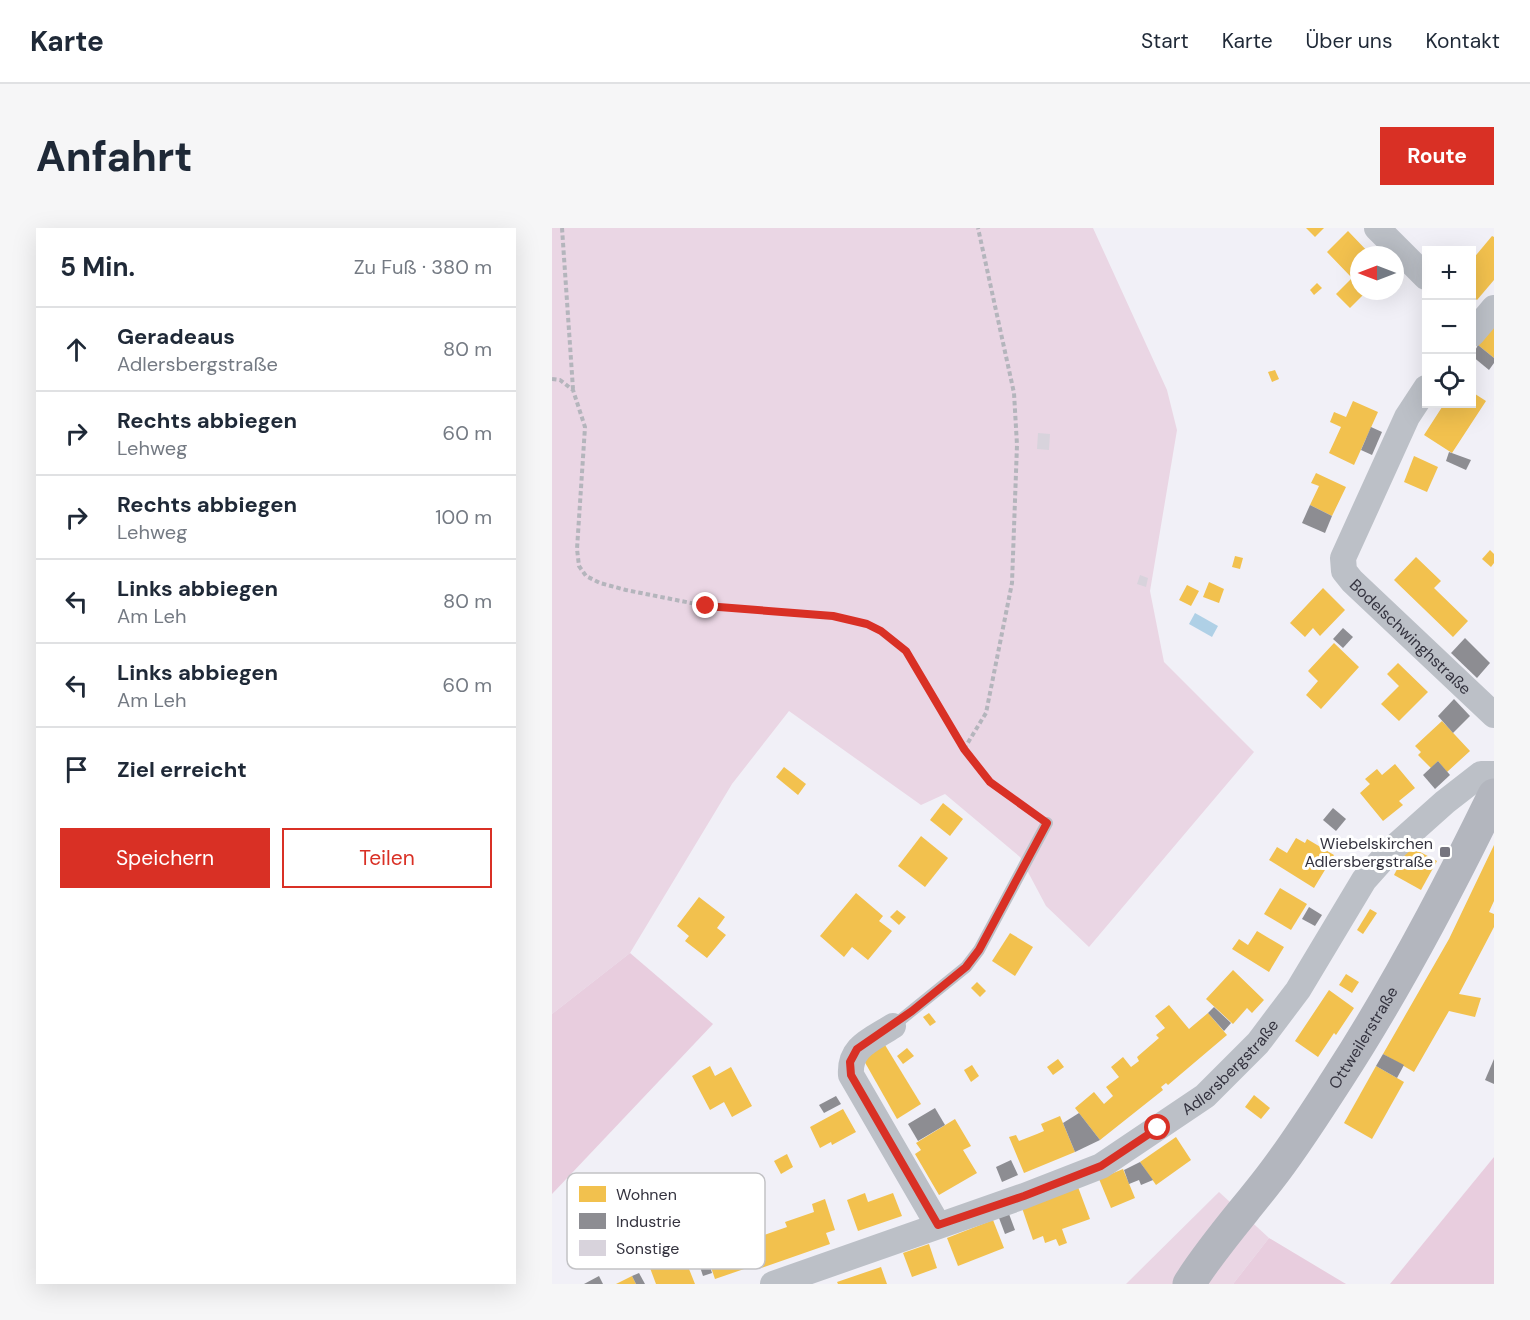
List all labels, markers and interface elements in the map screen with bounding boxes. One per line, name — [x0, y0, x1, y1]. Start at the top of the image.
text: Karte — [30, 23, 104, 60]
text: Start — [1141, 27, 1189, 55]
text: Karte — [1222, 27, 1273, 55]
text: Über uns — [1306, 27, 1392, 55]
text: Kontakt — [1425, 27, 1500, 55]
button: Route — [1380, 127, 1494, 185]
text: Anfahrt — [36, 129, 192, 184]
north arrow — [1350, 246, 1404, 300]
map controls — [1422, 246, 1476, 408]
button: + — [1422, 246, 1476, 300]
text: 5 Min. — [60, 250, 135, 284]
text: Zu Fuß · 380 m — [354, 254, 492, 280]
button: − — [1422, 300, 1476, 354]
text: Geradeaus — [117, 322, 235, 351]
icon: ahead — [60, 333, 93, 366]
text: 80 m — [443, 336, 492, 362]
text: Adlersbergstraße — [117, 351, 278, 377]
button: locate — [1422, 354, 1476, 408]
text: Rechts abbiegen — [117, 406, 297, 435]
icon: right — [60, 417, 93, 450]
text: 60 m — [443, 420, 492, 446]
text: Lehweg — [117, 435, 187, 461]
text: Rechts abbiegen — [117, 490, 297, 519]
icon: right — [60, 501, 93, 534]
text: 100 m — [435, 504, 492, 530]
text: Lehweg — [117, 519, 187, 545]
text: Links abbiegen — [117, 574, 278, 603]
street label: Bodelschwinghstraße — [1345, 574, 1476, 699]
icon: left — [60, 585, 93, 618]
text: 80 m — [443, 588, 492, 614]
route end — [692, 592, 718, 618]
text: Am Leh — [117, 603, 186, 629]
text: Links abbiegen — [117, 658, 278, 687]
icon: left — [60, 669, 93, 702]
text: 60 m — [443, 672, 492, 698]
text: Am Leh — [117, 687, 186, 713]
icon: arrive — [60, 753, 93, 786]
text: Ziel erreicht — [117, 755, 247, 784]
button: Speichern — [60, 828, 270, 888]
button: Teilen — [282, 828, 492, 888]
place label: Wiebelskirchen Adlersbergstraße — [1304, 833, 1433, 872]
marker: Wiebelskirchen Adlersbergstraße — [1438, 845, 1452, 859]
street label: Ottweilerstraße — [1323, 982, 1402, 1093]
street label: Adlersbergstraße — [1177, 1015, 1283, 1119]
route start — [1144, 1114, 1170, 1140]
legend — [567, 1173, 765, 1269]
text: Wohnen — [616, 1184, 677, 1205]
text: Industrie — [616, 1211, 681, 1232]
text: Sonstige — [616, 1238, 679, 1259]

